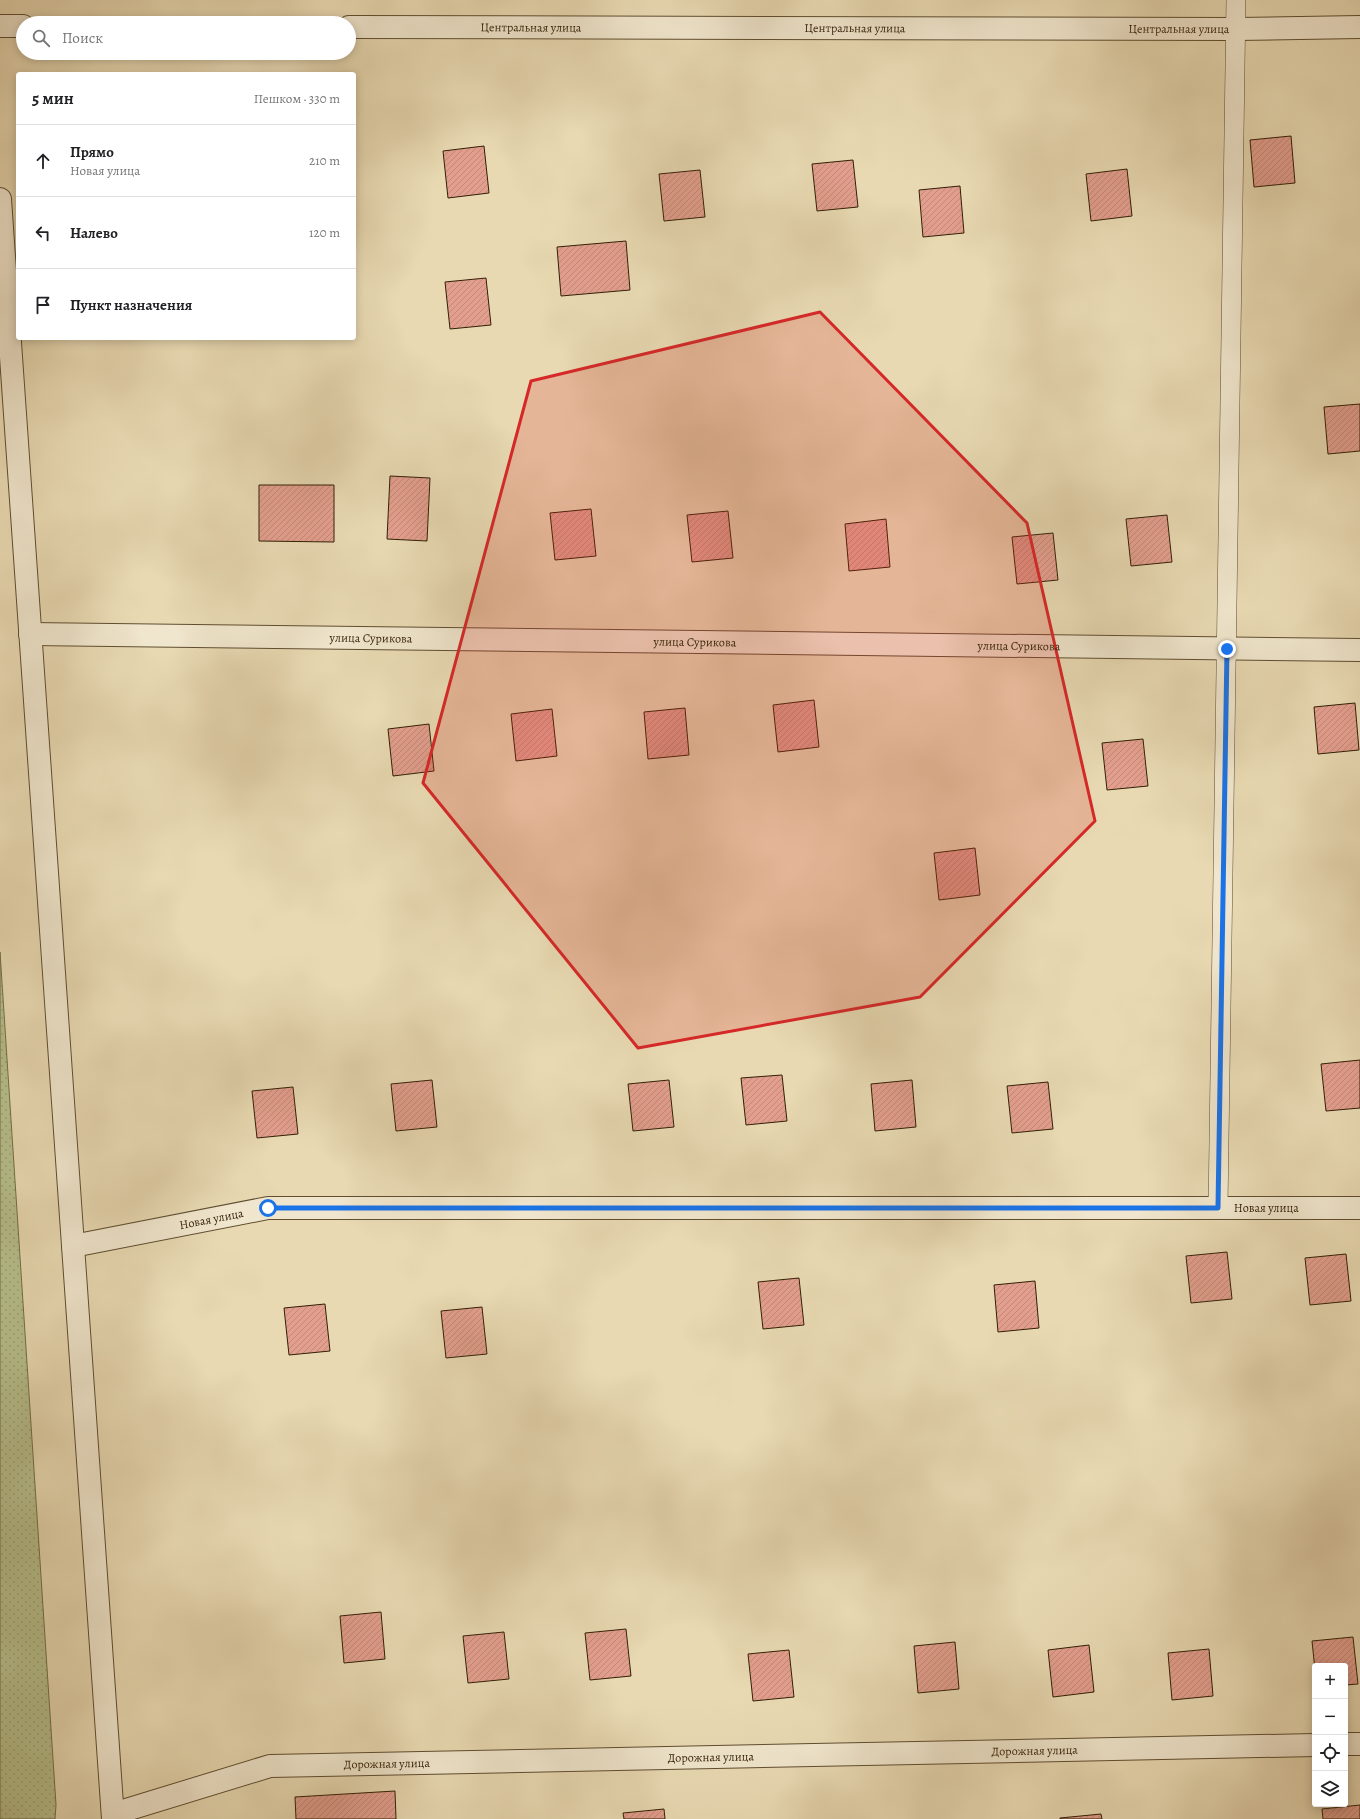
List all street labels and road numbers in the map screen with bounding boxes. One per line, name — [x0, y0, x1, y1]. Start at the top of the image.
street label: Центральная улица — [481, 19, 582, 36]
street label: Центральная улица — [805, 20, 906, 36]
street label: Центральная улица — [1129, 21, 1230, 37]
street label: улица Сурикова — [329, 630, 413, 647]
street label: улица Сурикова — [653, 633, 737, 651]
street label: улица Сурикова — [977, 637, 1061, 654]
street label: Новая улица — [1234, 1200, 1299, 1216]
street label: Новая улица — [178, 1205, 245, 1233]
street label: Дорожная улица — [991, 1742, 1078, 1759]
street label: Дорожная улица — [667, 1748, 755, 1766]
street label: Дорожная улица — [343, 1755, 431, 1773]

